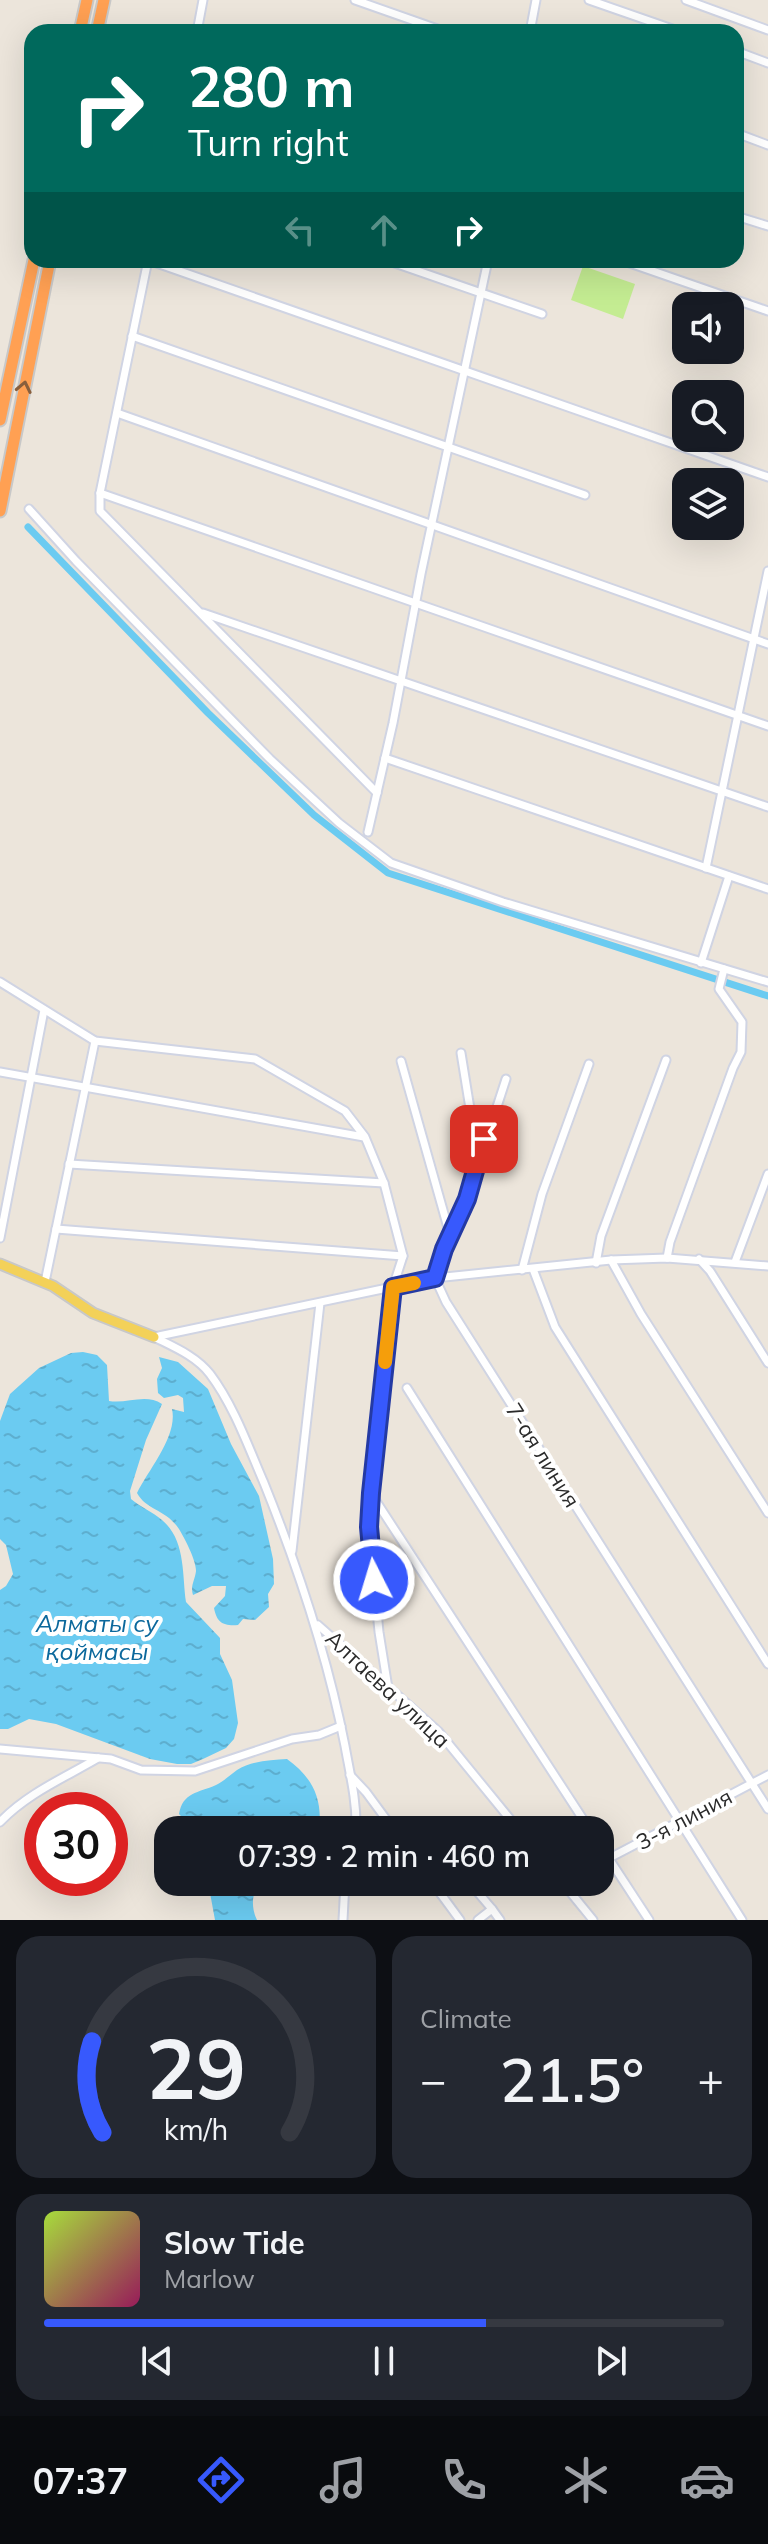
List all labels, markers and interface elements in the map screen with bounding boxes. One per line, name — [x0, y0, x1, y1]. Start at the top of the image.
text: 280 m — [188, 51, 355, 121]
icon: right — [56, 56, 160, 160]
text: Turn right — [188, 120, 349, 165]
icon: left — [278, 208, 322, 252]
icon: ahead — [362, 208, 406, 252]
icon: right — [446, 208, 490, 252]
map controls — [672, 292, 744, 540]
button: sound — [672, 292, 744, 364]
button: search — [672, 380, 744, 452]
one-way arrow — [15, 381, 32, 395]
button: layers — [672, 468, 744, 540]
pin — [450, 1105, 518, 1173]
icon: arrive — [462, 1117, 506, 1161]
street label: 7-ая линия — [500, 1397, 586, 1513]
position arrow — [332, 1538, 416, 1622]
water label: Алматы су қоймасы — [35, 1608, 159, 1666]
street label: Алтаева улица — [320, 1624, 456, 1754]
street label: 3-я линия — [631, 1782, 737, 1856]
speed limit sign: 30 — [24, 1792, 128, 1896]
text: 07:39 · 2 min · 460 m — [238, 1837, 530, 1875]
text: Climate — [420, 2002, 512, 2035]
text: 29 — [146, 2015, 246, 2120]
text: 21.5° — [500, 2042, 644, 2117]
text: − — [420, 2052, 446, 2107]
text: + — [698, 2052, 724, 2107]
text: km/h — [164, 2111, 228, 2147]
text: Slow Tide — [164, 2224, 305, 2262]
text: Marlow — [164, 2262, 255, 2295]
icon: previous — [135, 2339, 179, 2383]
icon: pause — [362, 2339, 406, 2383]
icon: next — [589, 2339, 633, 2383]
icon: directions — [193, 2452, 249, 2508]
icon: music — [315, 2452, 371, 2508]
icon: phone — [436, 2452, 492, 2508]
icon: climate — [558, 2452, 614, 2508]
icon: car — [679, 2452, 735, 2508]
text: 07:37 — [33, 2458, 128, 2503]

